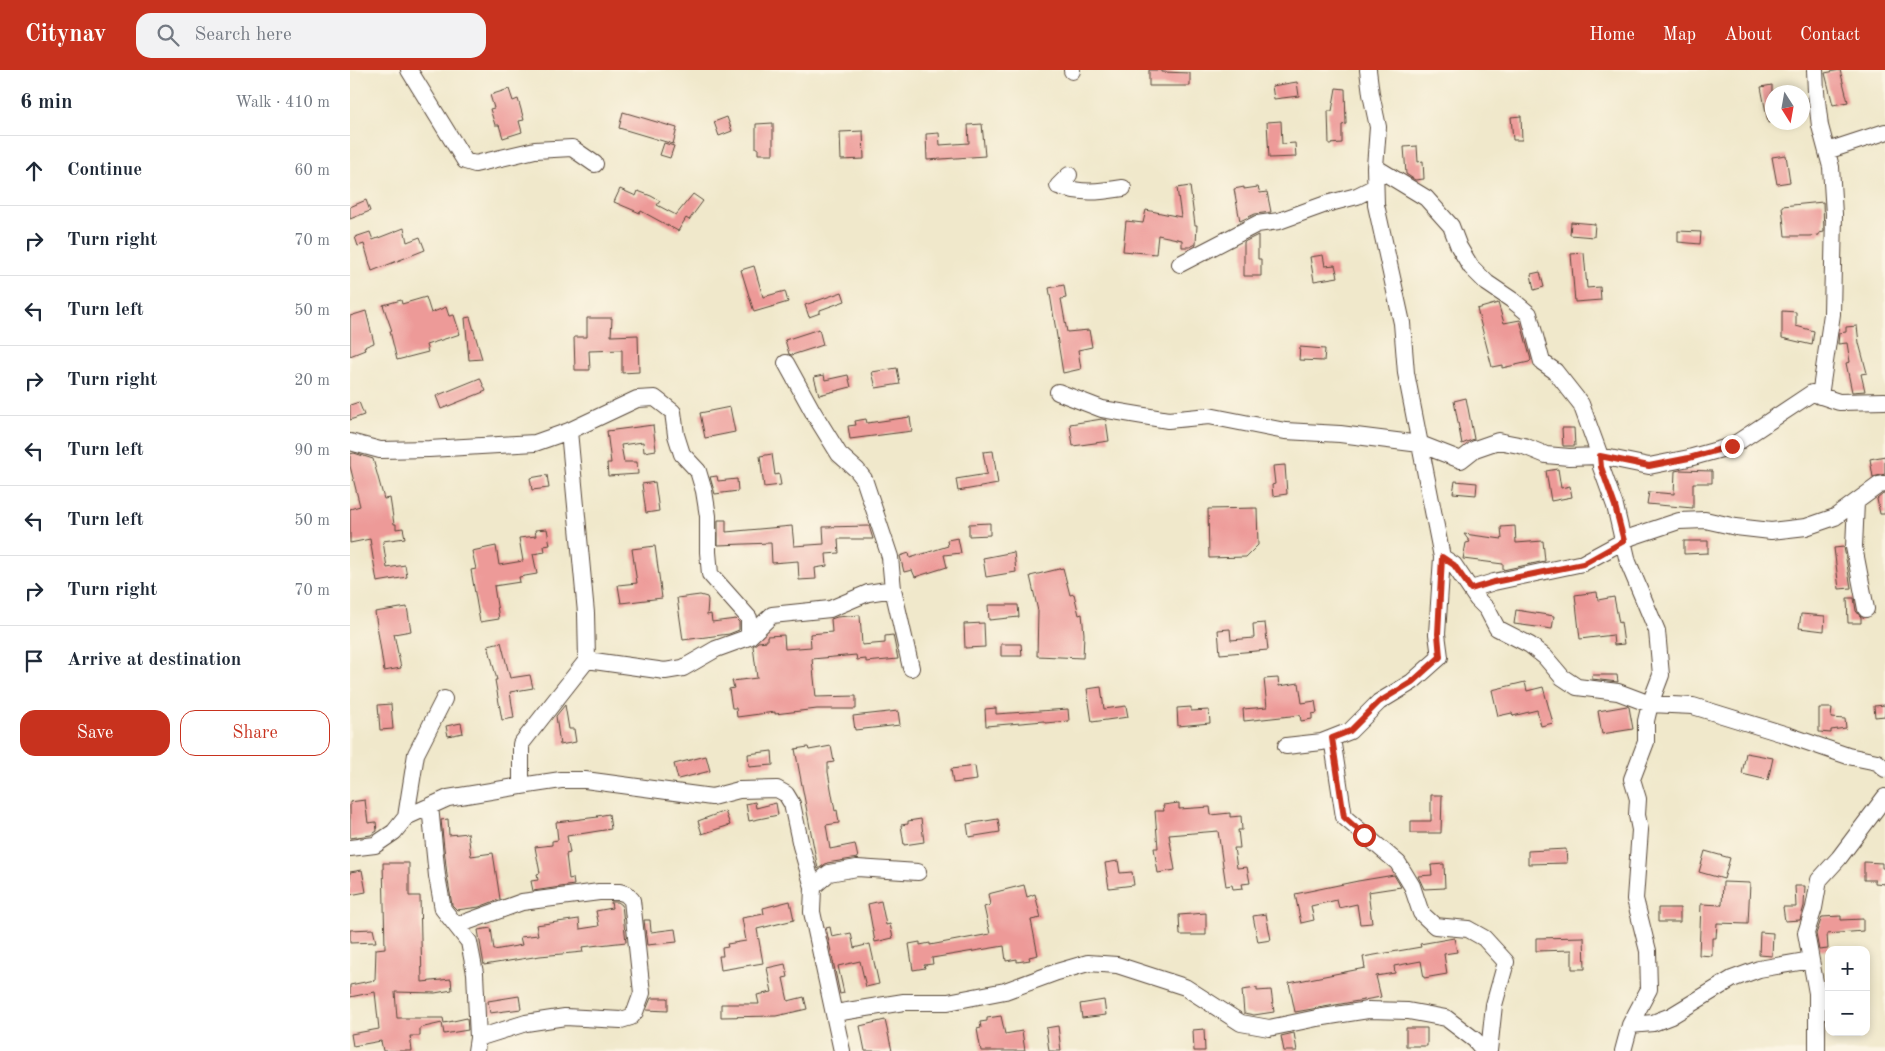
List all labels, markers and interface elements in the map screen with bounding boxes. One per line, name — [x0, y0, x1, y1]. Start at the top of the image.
search box — [136, 13, 486, 58]
icon: search — [154, 21, 182, 49]
text: Citynav — [25, 23, 106, 47]
text: Search here — [194, 26, 292, 45]
text: Home — [1589, 26, 1635, 44]
text: Map — [1663, 26, 1696, 44]
text: About — [1724, 26, 1772, 44]
text: Contact — [1800, 26, 1860, 44]
north arrow — [1765, 85, 1810, 130]
text: 6 min — [20, 92, 73, 113]
text: Walk · 410 m — [235, 95, 330, 111]
icon: ahead — [20, 157, 48, 185]
text: Continue — [67, 161, 142, 180]
text: 60 m — [294, 163, 330, 179]
icon: right — [20, 227, 48, 255]
text: Turn right — [67, 231, 157, 250]
text: 70 m — [294, 233, 330, 249]
icon: left — [20, 297, 48, 325]
text: Turn left — [67, 301, 144, 320]
text: 50 m — [294, 303, 330, 319]
icon: right — [20, 367, 48, 395]
text: Turn right — [67, 371, 157, 390]
text: 20 m — [294, 373, 330, 389]
route end — [1721, 435, 1744, 458]
icon: left — [20, 437, 48, 465]
text: Turn left — [67, 441, 144, 460]
text: 90 m — [294, 443, 330, 459]
icon: left — [20, 507, 48, 535]
text: Turn left — [67, 511, 144, 530]
text: 50 m — [294, 513, 330, 529]
icon: right — [20, 577, 48, 605]
text: Turn right — [67, 581, 157, 600]
text: 70 m — [294, 583, 330, 599]
icon: arrive — [20, 647, 48, 675]
text: Arrive at destination — [67, 651, 241, 670]
button: Save — [20, 710, 170, 756]
button: Share — [180, 710, 330, 756]
route start — [1353, 824, 1376, 847]
map controls — [1825, 946, 1870, 1036]
button: + — [1825, 946, 1870, 991]
button: − — [1825, 991, 1870, 1036]

